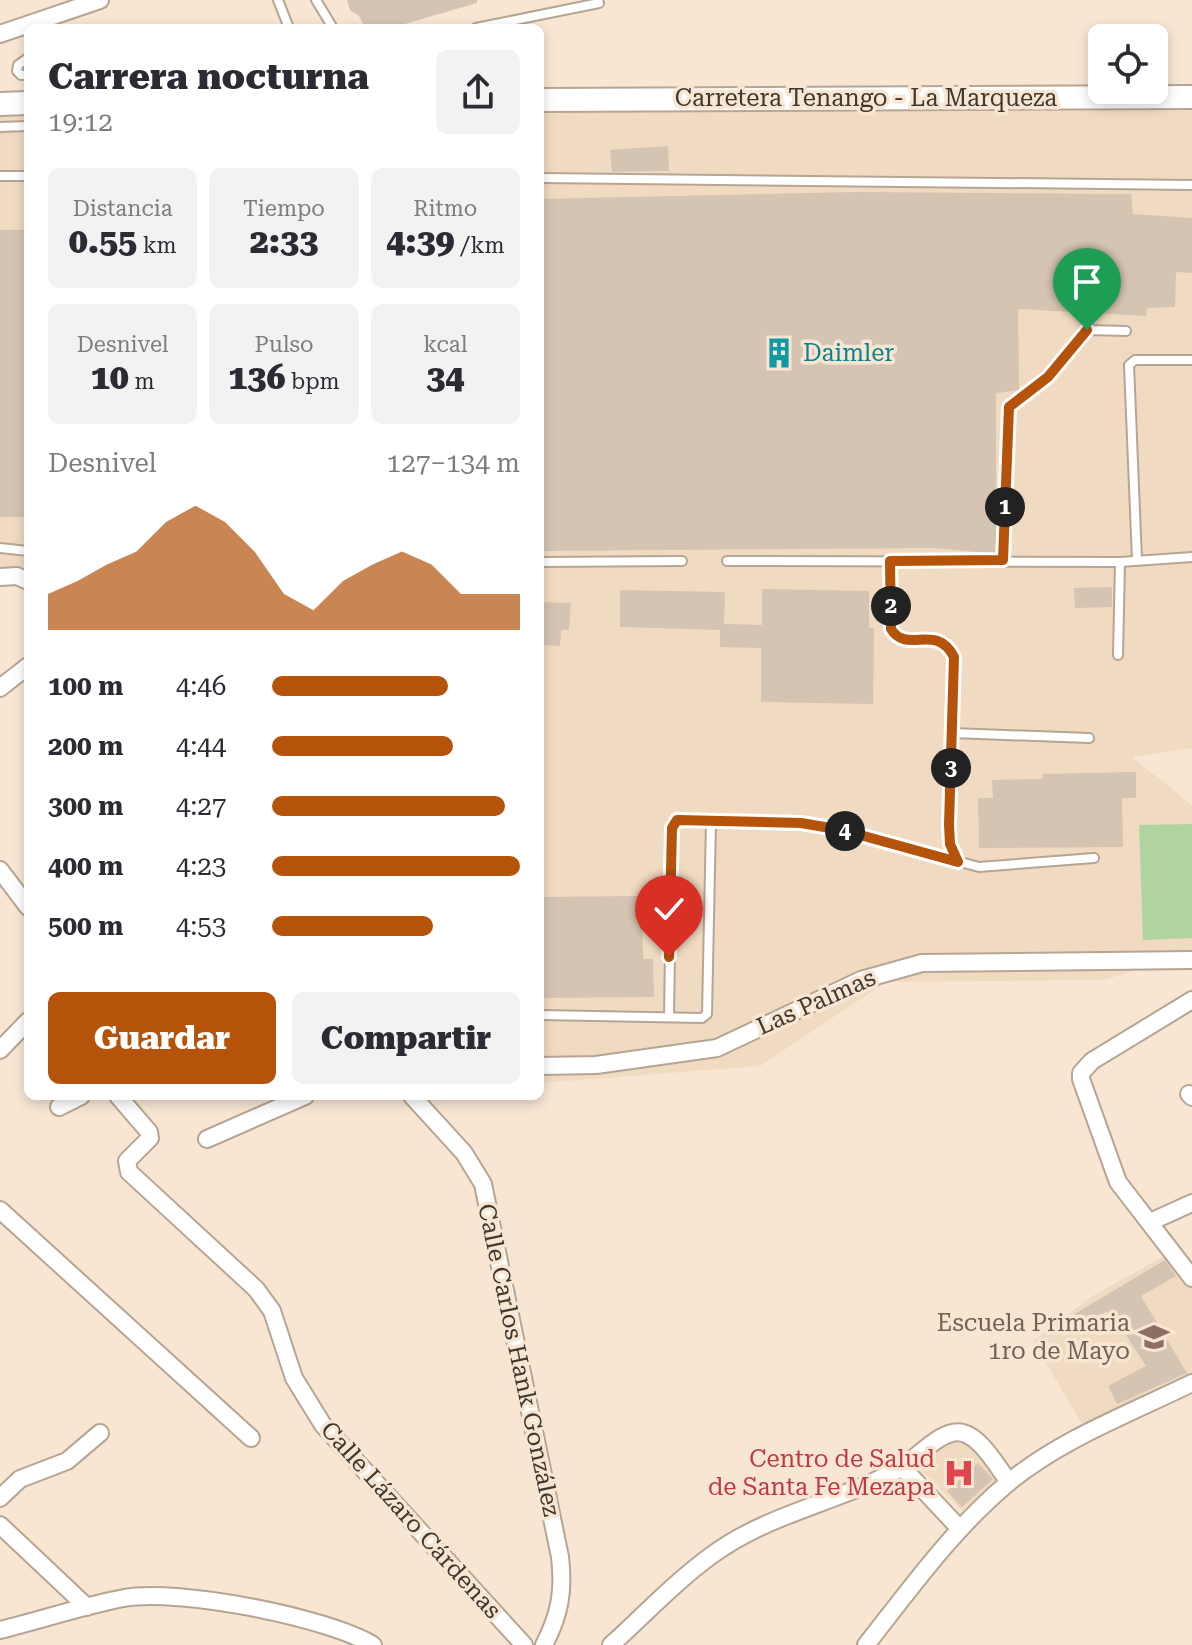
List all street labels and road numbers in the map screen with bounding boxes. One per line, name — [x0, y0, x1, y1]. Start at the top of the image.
street label: Carretera Tenango - La Marqueza — [675, 84, 1057, 112]
street label: Las Palmas — [752, 963, 880, 1041]
street label: Calle Carlos Hank González — [472, 1201, 566, 1519]
street label: Calle Lázaro Cárdenas — [315, 1416, 507, 1624]

